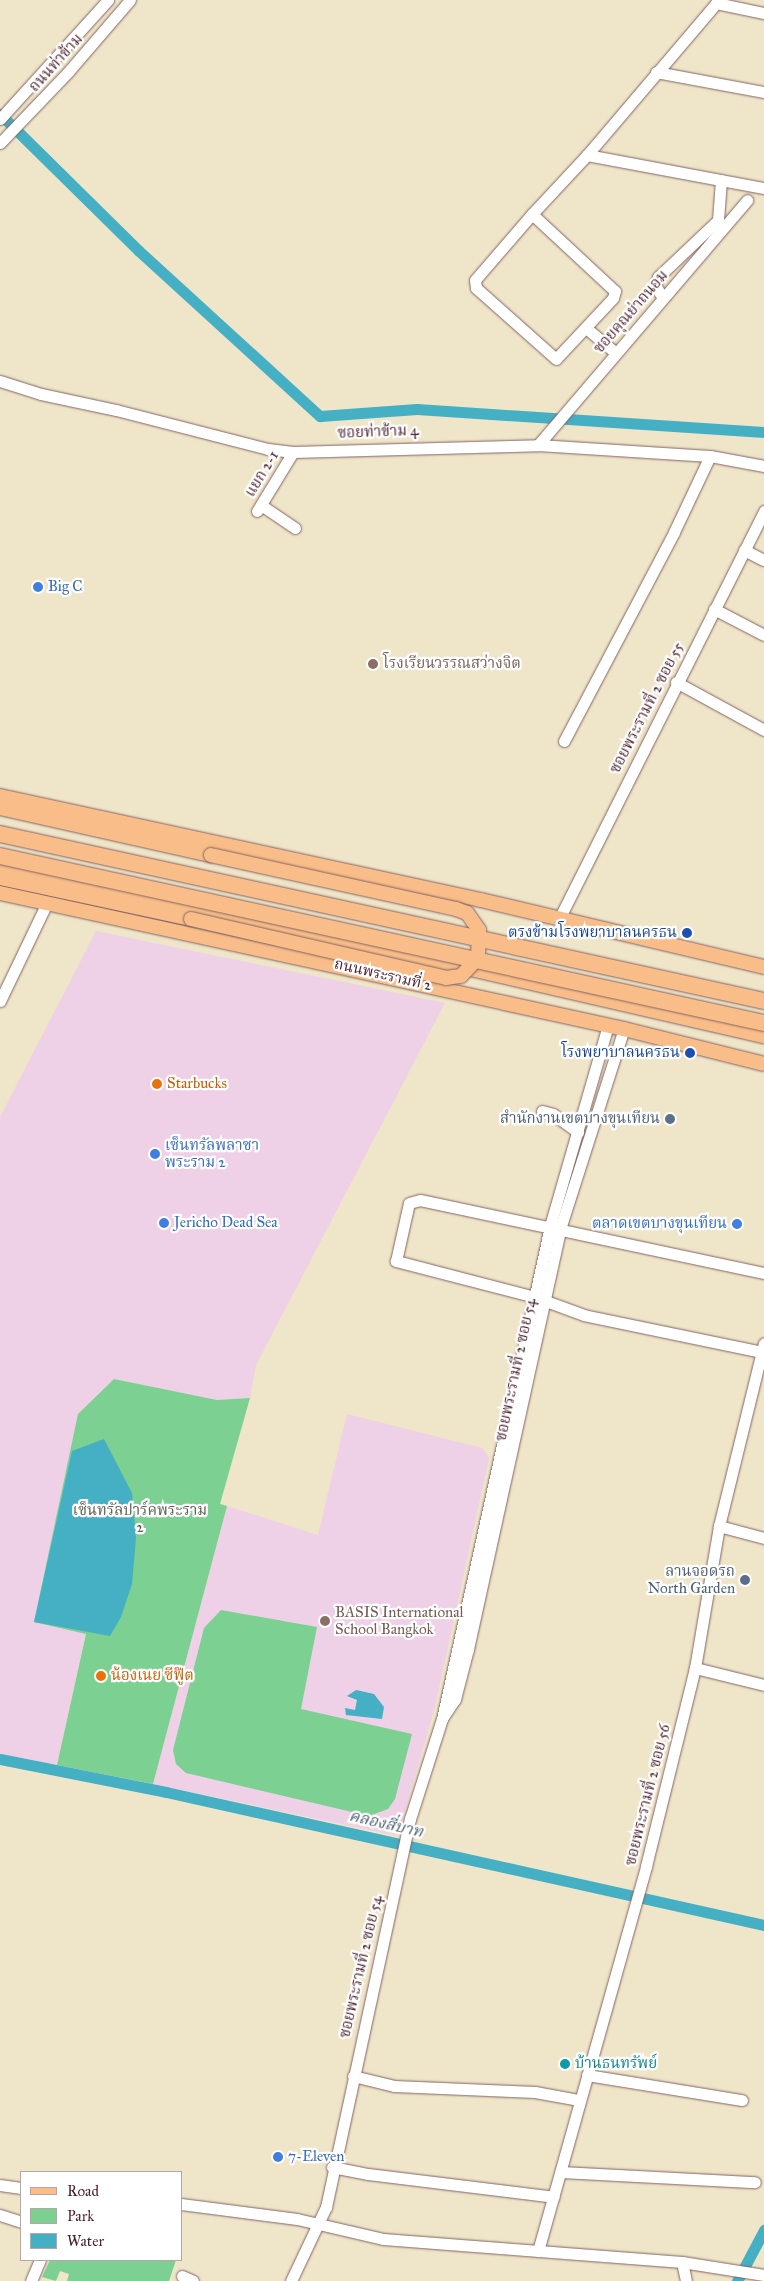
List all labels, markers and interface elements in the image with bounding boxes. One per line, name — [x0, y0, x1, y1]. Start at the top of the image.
street label: ถนนท่าข้าม — [25, 30, 87, 96]
street label: ซอยคุณย่าถนอม — [590, 267, 672, 357]
street label: ซอยท่าข้าม 4 — [337, 422, 419, 442]
street label: แยก 2-1 — [241, 448, 283, 500]
place label: Big C — [48, 578, 82, 596]
marker: Big C — [32, 581, 44, 593]
street label: ซอยพระรามที่ 2 ซอย 55 — [606, 640, 688, 776]
place label: โรงเรียนวรรณสว่างจิต — [383, 655, 521, 673]
marker: โรงเรียนวรรณสว่างจิต — [367, 658, 379, 670]
place label: ตรงข้ามโรงพยาบาลนครธน — [508, 924, 677, 942]
marker: ตรงข้ามโรงพยาบาลนครธน — [681, 927, 693, 939]
street label: ถนนพระรามที่ 2 — [333, 955, 433, 995]
place label: โรงพยาบาลนครธน — [561, 1044, 680, 1062]
marker: โรงพยาบาลนครธน — [684, 1047, 696, 1059]
place label: Starbucks — [167, 1075, 227, 1093]
marker: Starbucks — [151, 1078, 163, 1090]
place label: สำนักงานเขตบางขุนเทียน — [500, 1110, 660, 1128]
marker: สำนักงานเขตบางขุนเทียน — [664, 1113, 676, 1125]
place label: เซ็นทรัลพลาซา พระราม 2 — [165, 1136, 259, 1171]
marker: เซ็นทรัลพลาซา พระราม 2 — [149, 1148, 161, 1160]
place label: Jericho Dead Sea — [174, 1214, 278, 1232]
place label: ตลาดเขตบางขุนเทียน — [592, 1215, 727, 1233]
marker: Jericho Dead Sea — [158, 1217, 170, 1229]
marker: ตลาดเขตบางขุนเทียน — [731, 1218, 743, 1230]
street label: ซอยพระรามที่ 2 ซอย 54 — [492, 1297, 540, 1443]
park label: เซ็นทรัลปาร์คพระราม 2 — [73, 1501, 207, 1536]
place label: ลานจอดรถ North Garden — [648, 1562, 735, 1597]
marker: ลานจอดรถ North Garden — [739, 1574, 751, 1586]
place label: BASIS International School Bangkok — [335, 1603, 464, 1638]
marker: BASIS International School Bangkok — [319, 1615, 331, 1627]
place label: น้องเนย ซีฟู๊ต — [111, 1667, 194, 1685]
marker: น้องเนย ซีฟู๊ต — [95, 1670, 107, 1682]
street label: ซอยพระรามที่ 2 ซอย 56 — [622, 1722, 674, 1868]
water label: คลองสี่บาท — [347, 1806, 425, 1842]
street label: ซอยพระรามที่ 2 ซอย 54 — [336, 1894, 386, 2040]
place label: บ้านธนทรัพย์ — [575, 2055, 657, 2073]
marker: บ้านธนทรัพย์ — [559, 2058, 571, 2070]
place label: 7-Eleven — [288, 2148, 344, 2166]
marker: 7-Eleven — [272, 2151, 284, 2163]
legend — [20, 2171, 182, 2261]
text: Road — [67, 2182, 99, 2200]
text: Park — [67, 2207, 94, 2225]
text: Water — [67, 2232, 104, 2250]

